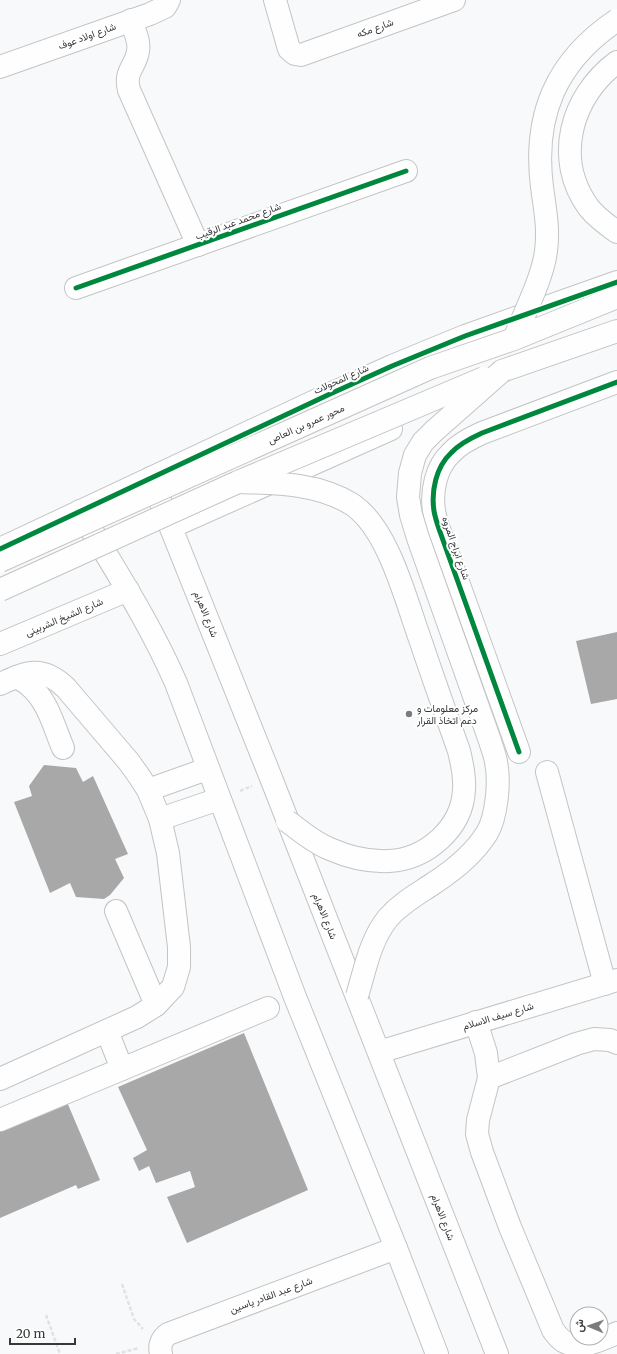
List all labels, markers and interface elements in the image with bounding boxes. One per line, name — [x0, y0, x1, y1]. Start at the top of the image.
street label: شارع مكه — [355, 15, 395, 41]
street label: شارع اولاد عوف — [56, 20, 118, 52]
street label: شارع محمد عبد الرقيب — [193, 199, 283, 243]
street label: شارع المحولات — [311, 361, 371, 397]
street label: محور عمرو بن العاص — [266, 401, 346, 447]
street label: شارع ابراج المروه — [439, 515, 473, 581]
street label: شارع الاهرام — [191, 589, 221, 639]
street label: شارع الشيخ الشربينى — [23, 595, 105, 639]
place label: مركز معلومات و دعم اتخاذ القرار — [416, 702, 478, 727]
marker: مركز معلومات و دعم اتخاذ القرار — [404, 709, 414, 719]
street label: شارع الاهرام — [310, 891, 340, 941]
street label: شارع سيف الاسلام — [461, 999, 535, 1033]
street label: شارع الاهرام — [428, 1192, 458, 1242]
street label: شارع عبد القادر ياسين — [228, 1274, 314, 1316]
north arrow — [569, 1306, 609, 1346]
text: ش — [572, 1319, 586, 1333]
scale bar — [10, 1320, 75, 1346]
text: 20 m — [16, 1326, 45, 1341]

